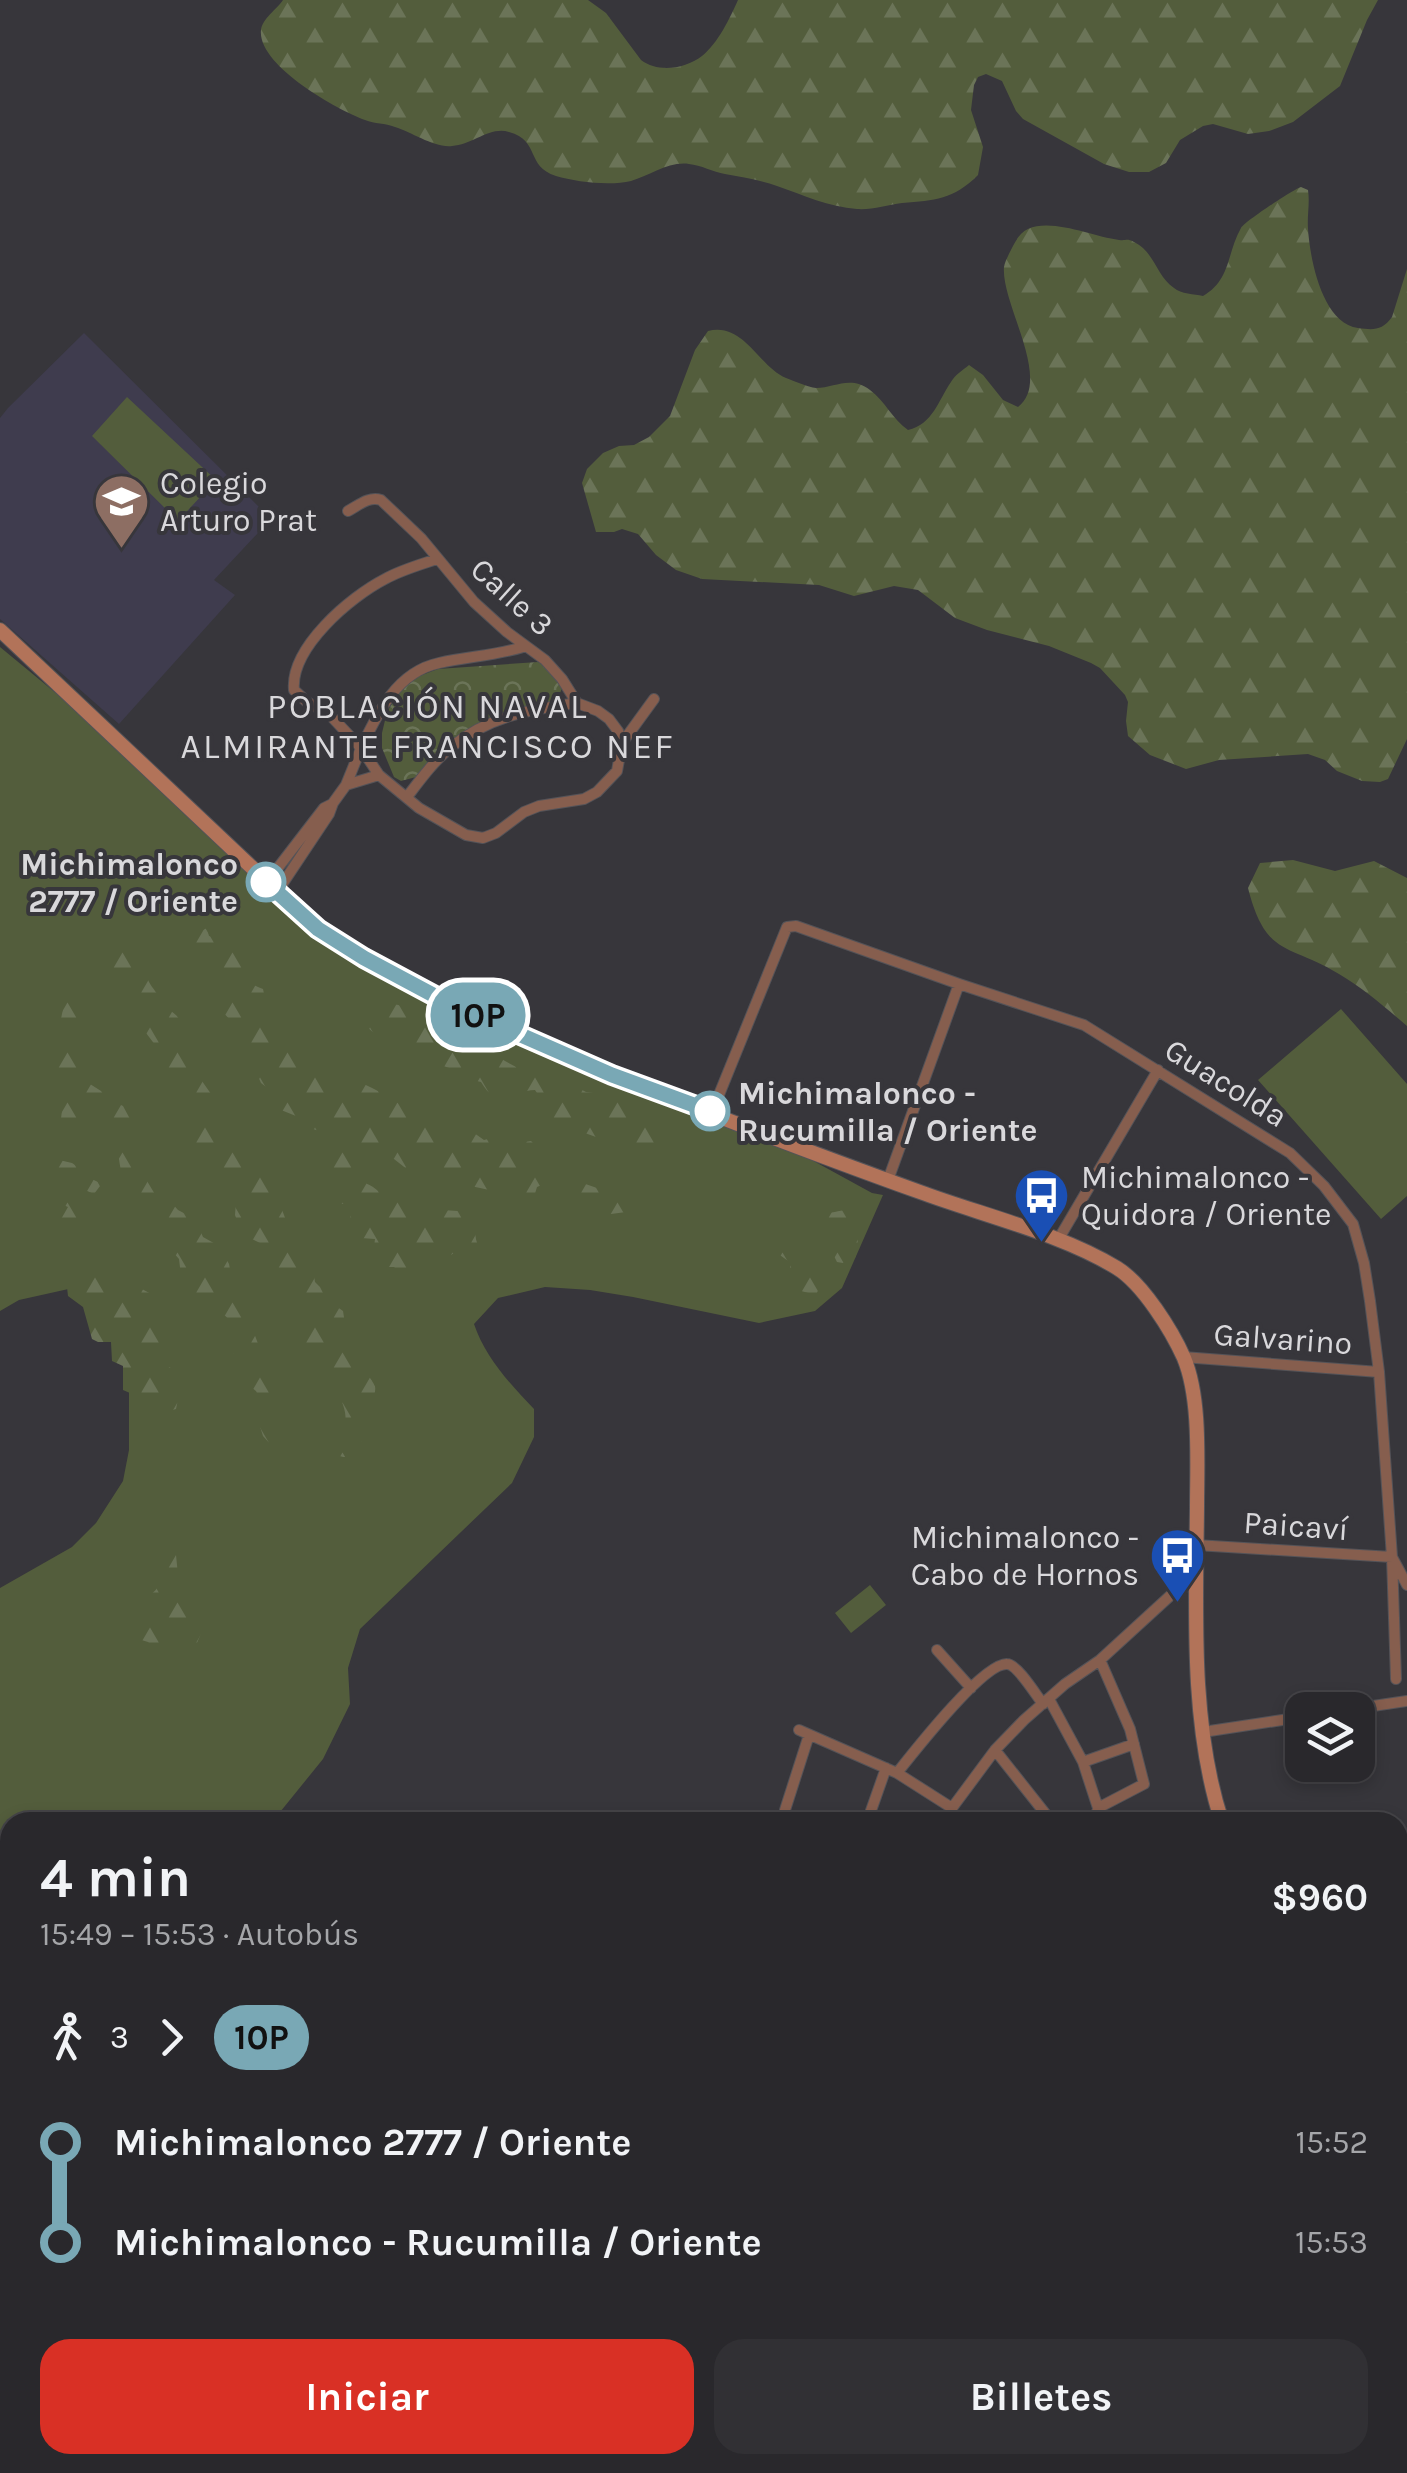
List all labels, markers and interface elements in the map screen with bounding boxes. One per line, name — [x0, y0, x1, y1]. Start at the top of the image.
place label: Colegio Arturo Prat — [160, 465, 317, 539]
school or university icon: Colegio Arturo Prat — [91, 471, 151, 550]
street label: Calle 3 — [463, 550, 561, 644]
district label: POBLACIÓN NAVAL ALMIRANTE FRANCISCO NEF — [181, 686, 675, 767]
place label: Michimalonco 2777 / Oriente — [20, 846, 238, 920]
marker: Michimalonco 2777 / Oriente — [247, 863, 285, 901]
line badge: 10P — [420, 982, 536, 1048]
text: 10P — [451, 995, 505, 1036]
street label: Guacolda — [1158, 1031, 1294, 1135]
place label: Michimalonco - Rucumilla / Oriente — [738, 1075, 1037, 1149]
marker: Michimalonco - Rucumilla / Oriente — [691, 1092, 729, 1130]
place label: Michimalonco - Quidora / Oriente — [1081, 1159, 1331, 1233]
bus stop icon: Michimalonco - Quidora / Oriente — [1012, 1165, 1072, 1244]
street label: Galvarino — [1212, 1316, 1354, 1362]
street label: Paicaví — [1243, 1504, 1350, 1548]
place label: Michimalonco - Cabo de Hornos — [911, 1519, 1139, 1593]
bus stop icon: Michimalonco - Cabo de Hornos — [1148, 1525, 1208, 1604]
map controls — [1285, 1692, 1375, 1782]
button: layers — [1285, 1692, 1375, 1782]
text: 4 min — [40, 1846, 191, 1910]
text: $960 — [1272, 1875, 1368, 1920]
text: 15:49 – 15:53 · Autobús — [40, 1916, 359, 1953]
icon: walk — [40, 2010, 95, 2065]
icon: forward — [144, 2010, 199, 2065]
text: 10P — [234, 2017, 289, 2058]
text: 3 — [110, 2019, 129, 2056]
text: Michimalonco 2777 / Oriente — [114, 2120, 631, 2165]
text: 15:52 — [1295, 2124, 1368, 2161]
text: Michimalonco - Rucumilla / Oriente — [114, 2220, 762, 2265]
text: 15:53 — [1295, 2224, 1368, 2261]
button: Iniciar — [40, 2339, 694, 2454]
button: Billetes — [714, 2339, 1368, 2454]

